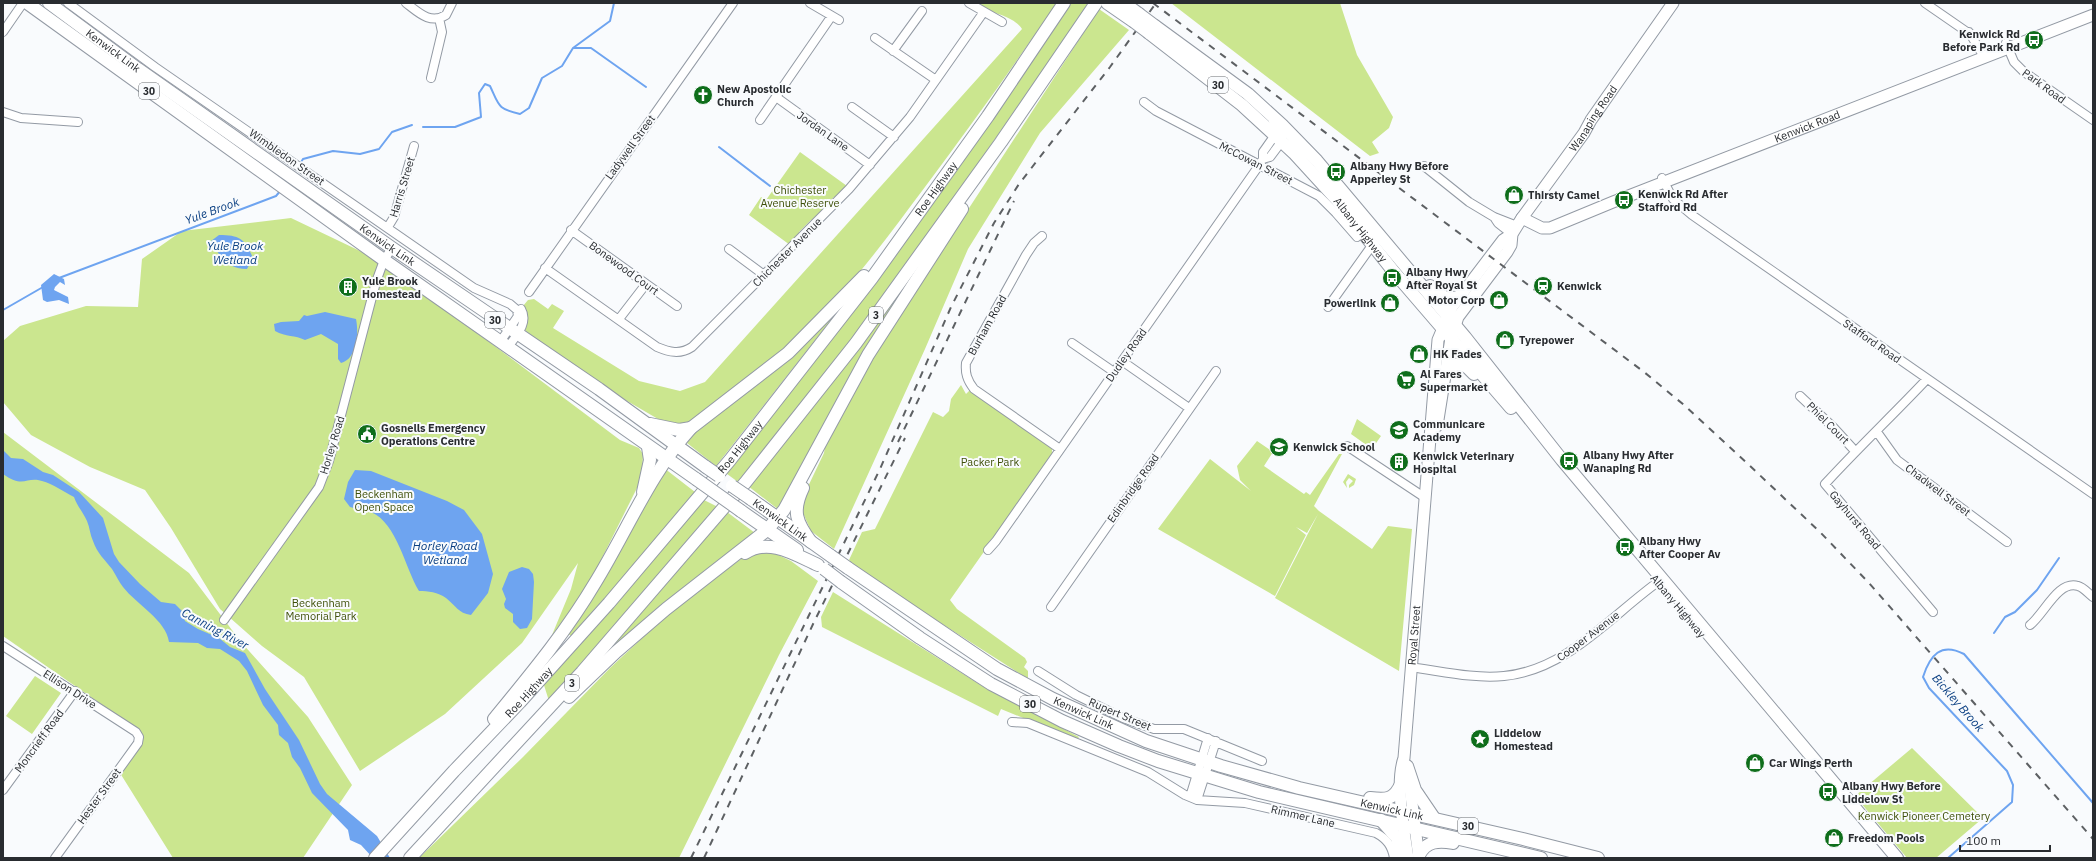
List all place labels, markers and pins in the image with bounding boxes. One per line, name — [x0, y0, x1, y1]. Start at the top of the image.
place label: Kenwick Rd Before Park Rd — [1943, 27, 2020, 54]
bus stop icon: Kenwick Rd Before Park Rd — [2023, 29, 2045, 51]
place label: New Apostolic Church — [717, 82, 792, 109]
church icon: New Apostolic Church — [692, 84, 714, 106]
place label: Albany Hwy Before Apperley St — [1350, 159, 1449, 186]
bus stop icon: Albany Hwy Before Apperley St — [1325, 161, 1347, 183]
shop icon: Thirsty Camel — [1503, 184, 1525, 206]
place label: Kenwick Rd After Stafford Rd — [1638, 187, 1728, 214]
place label: Thirsty Camel — [1528, 188, 1600, 202]
bus stop icon: Kenwick Rd After Stafford Rd — [1613, 189, 1635, 211]
place label: Albany Hwy After Royal St — [1406, 265, 1477, 292]
bus stop icon: Albany Hwy After Royal St — [1381, 267, 1403, 289]
place label: Yule Brook Homestead — [362, 274, 421, 301]
station icon: Kenwick — [1532, 275, 1554, 297]
building icon: Yule Brook Homestead — [337, 276, 359, 298]
place label: Kenwick — [1557, 279, 1602, 293]
shop icon: Motor Corp — [1488, 289, 1510, 311]
shop icon: Powerlink — [1379, 292, 1401, 314]
place label: Motor Corp — [1428, 293, 1485, 307]
place label: Powerlink — [1324, 296, 1377, 310]
shop icon: Tyrepower — [1494, 329, 1516, 351]
place label: Tyrepower — [1519, 333, 1575, 347]
shop icon: HK Fades — [1408, 343, 1430, 365]
place label: HK Fades — [1433, 347, 1482, 361]
place label: Al Fares Supermarket — [1420, 367, 1488, 394]
supermarket icon: Al Fares Supermarket — [1395, 369, 1417, 391]
place label: Communicare Academy — [1413, 417, 1485, 444]
school or university icon: Communicare Academy — [1388, 419, 1410, 441]
place label: Gosnells Emergency Operations Centre — [381, 421, 486, 448]
public building icon: Gosnells Emergency Operations Centre — [356, 423, 378, 445]
school or university icon: Kenwick School — [1268, 436, 1290, 458]
place label: Kenwick School — [1293, 440, 1376, 454]
place label: Albany Hwy After Wanaping Rd — [1583, 448, 1674, 475]
place label: Kenwick Veterinary Hospital — [1413, 449, 1514, 476]
bus stop icon: Albany Hwy After Wanaping Rd — [1558, 450, 1580, 472]
building icon: Kenwick Veterinary Hospital — [1388, 451, 1410, 473]
place label: Albany Hwy After Cooper Av — [1639, 534, 1721, 561]
bus stop icon: Albany Hwy After Cooper Av — [1614, 536, 1636, 558]
place label: Liddelow Homestead — [1494, 726, 1553, 753]
place icon: Liddelow Homestead — [1469, 728, 1491, 750]
shop icon: Car Wings Perth — [1744, 752, 1766, 774]
place label: Car Wings Perth — [1769, 756, 1853, 770]
place label: Albany Hwy Before Liddelow St — [1842, 779, 1941, 806]
bus stop icon: Albany Hwy Before Liddelow St — [1817, 781, 1839, 803]
shop icon: Freedom Pools — [1823, 827, 1845, 849]
place label: Freedom Pools — [1848, 831, 1925, 845]

